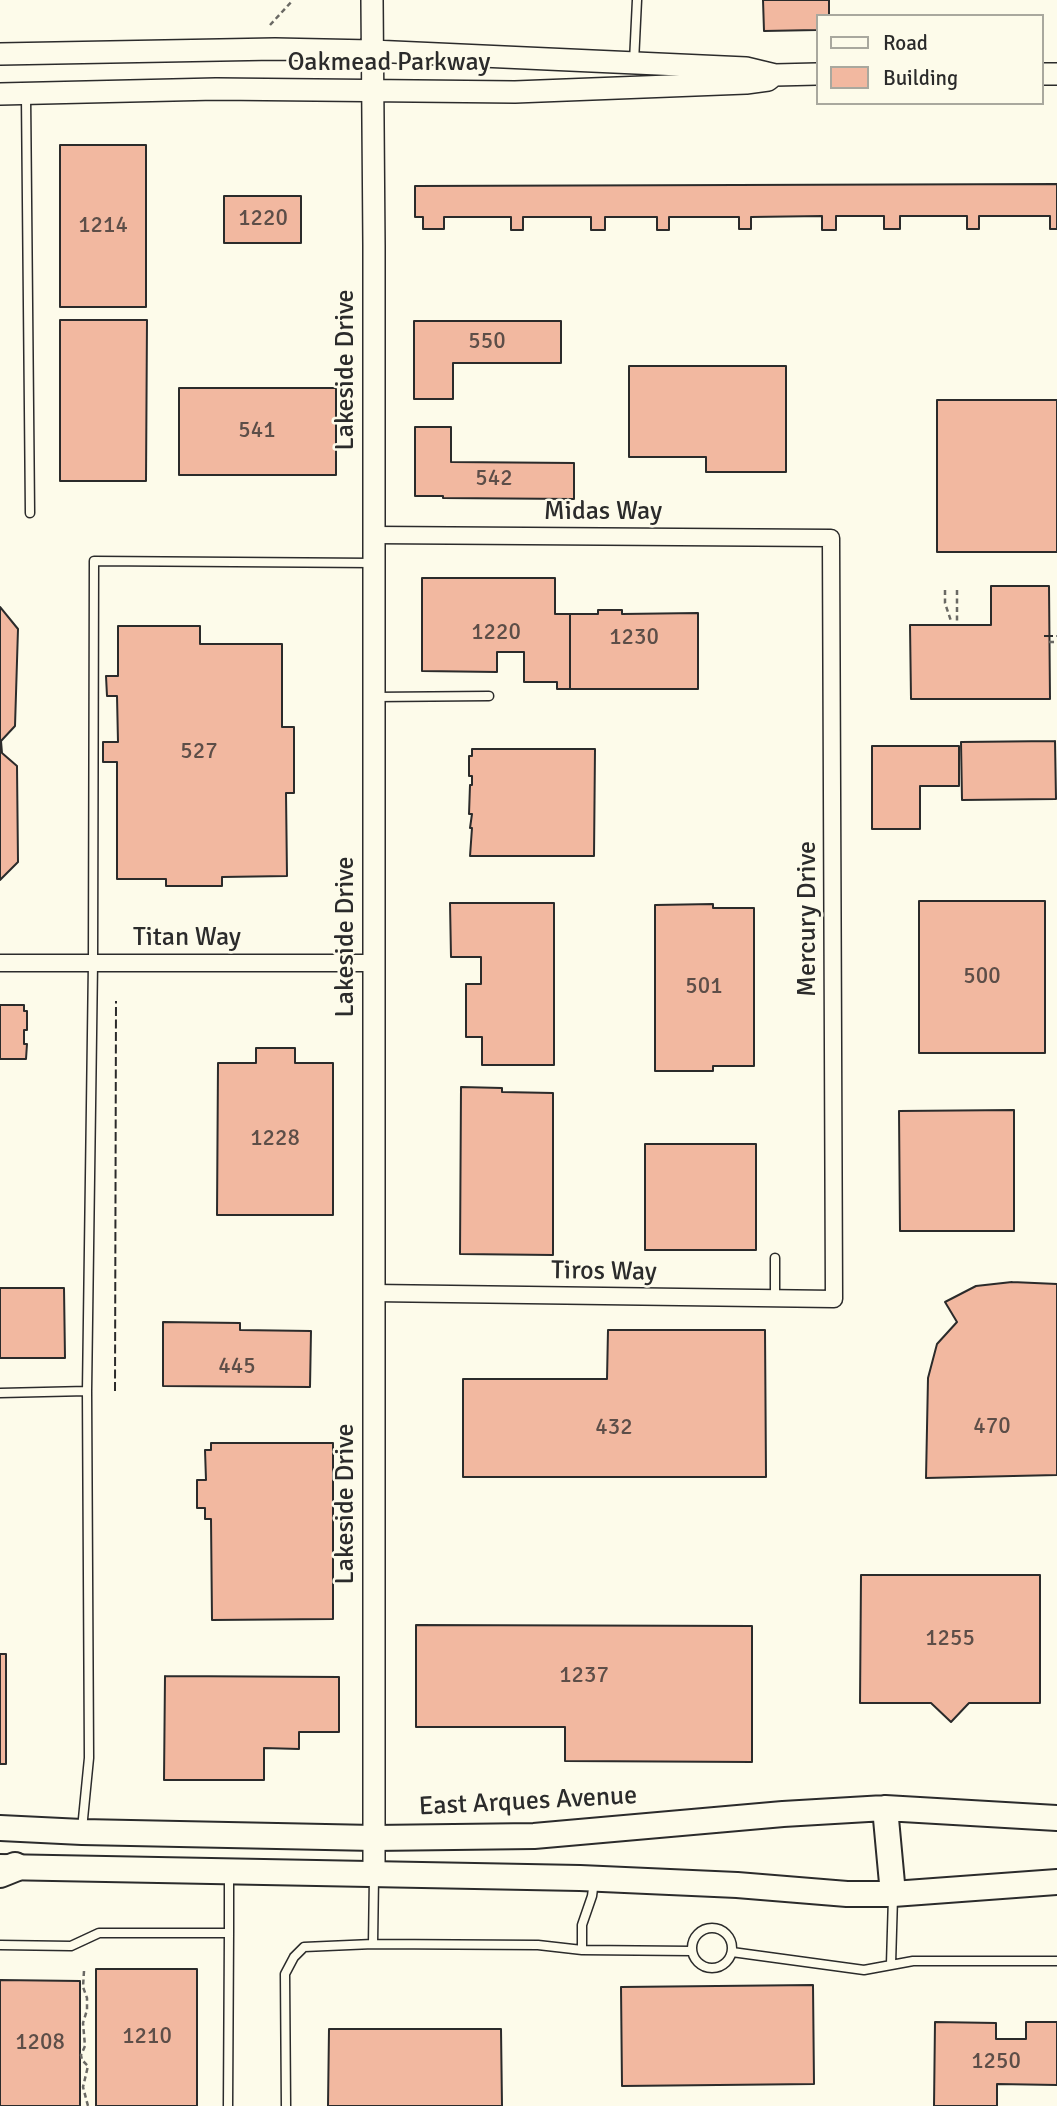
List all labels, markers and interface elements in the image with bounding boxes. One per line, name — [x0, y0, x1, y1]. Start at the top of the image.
legend — [816, 14, 1043, 105]
text: Road — [883, 30, 928, 56]
street label: Oakmead Parkway — [288, 47, 490, 79]
text: Building — [883, 65, 958, 91]
house number: 1220 — [238, 205, 288, 233]
house number: 1214 — [78, 212, 128, 240]
street label: Lakeside Drive — [330, 289, 362, 451]
house number: 550 — [468, 328, 506, 356]
house number: 541 — [238, 417, 276, 445]
house number: 542 — [475, 465, 513, 493]
street label: Midas Way — [544, 496, 662, 528]
house number: 1220 — [471, 619, 521, 647]
house number: 1230 — [609, 624, 659, 652]
house number: 527 — [180, 738, 218, 766]
street label: Mercury Drive — [792, 841, 824, 997]
street label: Lakeside Drive — [330, 856, 362, 1018]
street label: Titan Way — [133, 922, 241, 954]
house number: 500 — [963, 963, 1001, 991]
house number: 501 — [685, 973, 723, 1001]
house number: 1228 — [250, 1125, 300, 1153]
street label: Tiros Way — [551, 1255, 657, 1289]
house number: 445 — [218, 1353, 256, 1381]
house number: 470 — [973, 1413, 1011, 1441]
house number: 432 — [595, 1414, 633, 1442]
street label: Lakeside Drive — [330, 1423, 362, 1585]
house number: 1255 — [925, 1625, 975, 1653]
house number: 1237 — [559, 1662, 609, 1690]
street label: East Arques Avenue — [418, 1781, 638, 1823]
house number: 1210 — [122, 2023, 172, 2051]
house number: 1208 — [15, 2029, 65, 2057]
house number: 1250 — [971, 2048, 1021, 2076]

